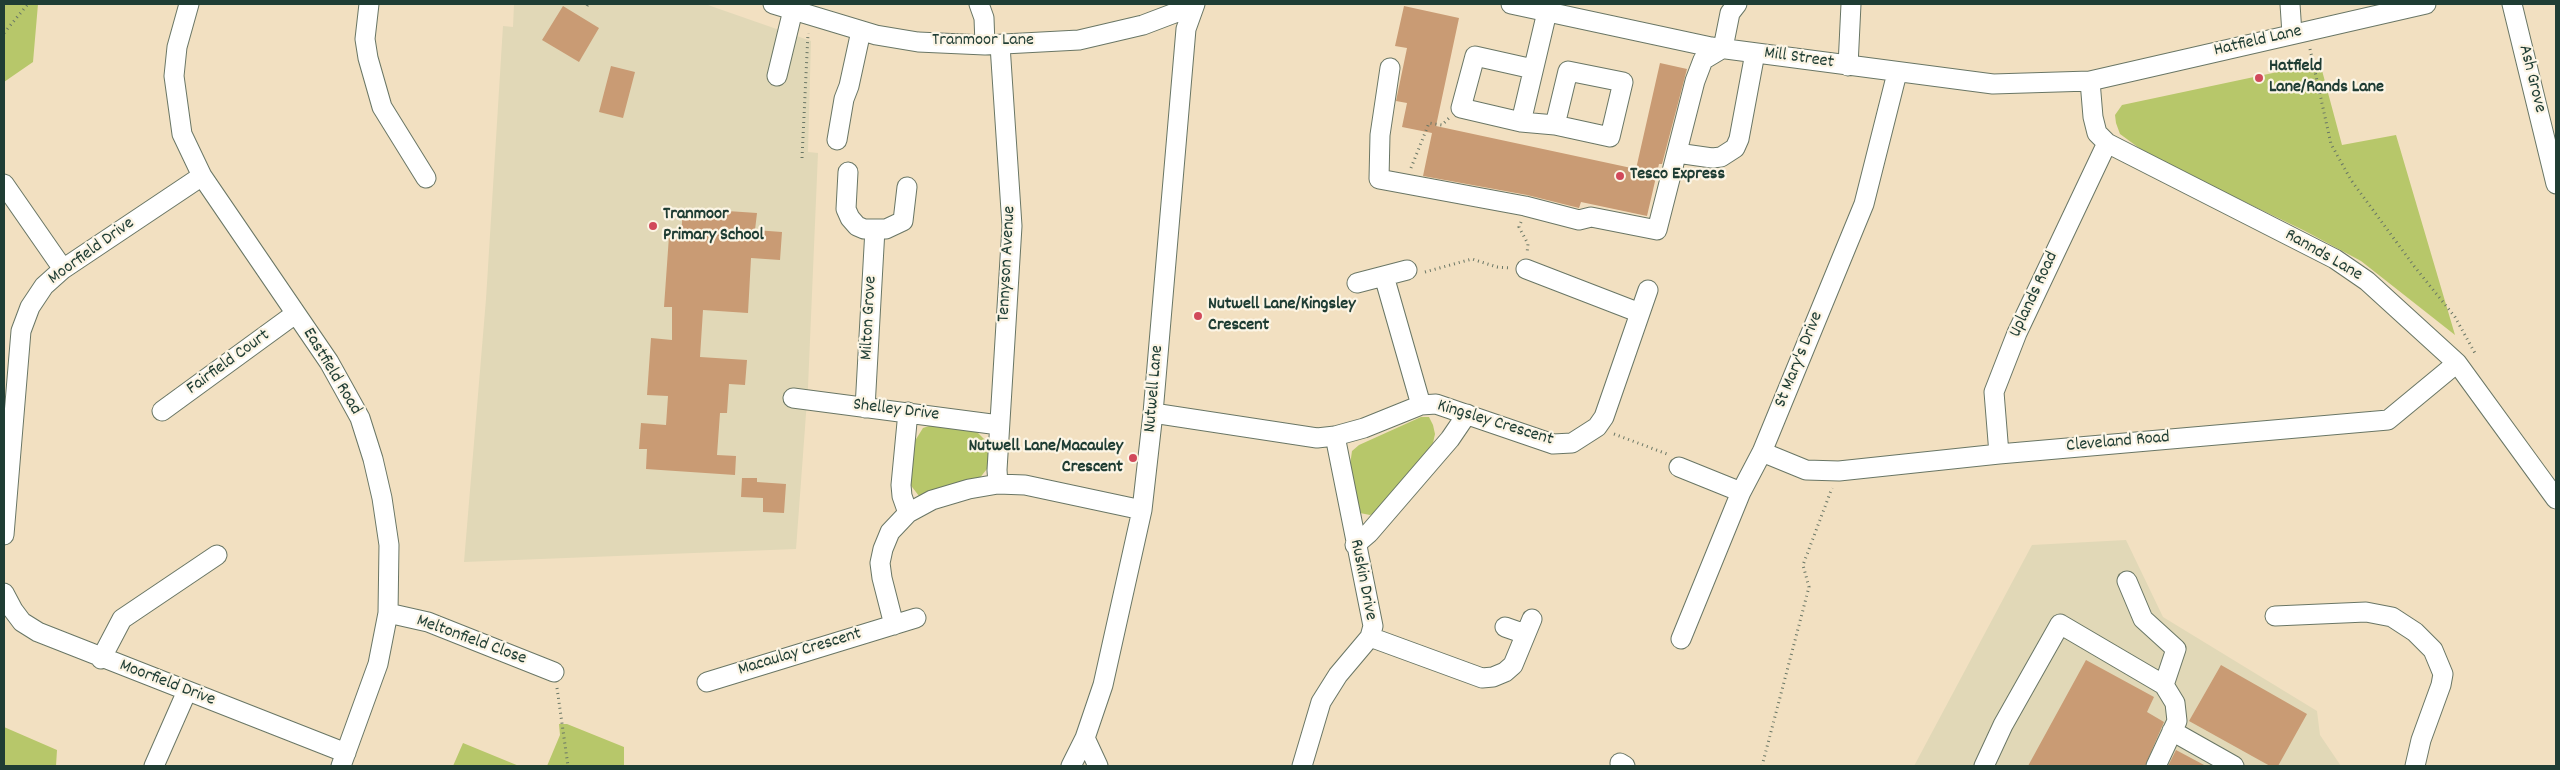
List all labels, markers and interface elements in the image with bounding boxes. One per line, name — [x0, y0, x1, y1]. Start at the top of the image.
street label: Hatfield Lane — [2212, 21, 2304, 63]
street label: Tranmoor Lane — [932, 31, 1034, 53]
street label: Mill Street — [1763, 43, 1835, 75]
street label: Ash Grove — [2512, 43, 2550, 115]
place label: Hatfield Lane/Rands Lane — [2269, 57, 2384, 100]
marker: Hatfield Lane/Rands Lane — [2253, 72, 2265, 84]
place label: Tesco Express — [1630, 165, 1725, 187]
marker: Tesco Express — [1614, 170, 1626, 182]
place label: Tranmoor Primary School — [663, 205, 764, 248]
street label: Tennyson Avenue — [994, 205, 1022, 323]
street label: Moorfield Drive — [45, 214, 139, 290]
marker: Tranmoor Primary School — [647, 220, 659, 232]
street label: Rannds Lane — [2280, 225, 2366, 287]
street label: Uplands Road — [2006, 249, 2064, 341]
street label: Milton Grove — [857, 275, 883, 361]
place label: Nutwell Lane/Kingsley Crescent — [1208, 295, 1356, 338]
street label: St Mary's Drive — [1771, 309, 1829, 411]
marker: Nutwell Lane/Kingsley Crescent — [1192, 310, 1204, 322]
street label: Eastfield Road — [297, 325, 365, 419]
street label: Fairfield Court — [183, 326, 275, 400]
street label: Nutwell Lane — [1140, 344, 1170, 434]
street label: Shelley Drive — [852, 395, 940, 427]
street label: Kingsley Crescent — [1434, 396, 1556, 452]
street label: Cleveland Road — [2065, 428, 2171, 458]
place label: Nutwell Lane/Macauley Crescent — [968, 437, 1123, 479]
marker: Nutwell Lane/Macauley Crescent — [1127, 452, 1139, 464]
street label: Ruskin Drive — [1344, 538, 1380, 622]
street label: Meltonfield Close — [413, 611, 529, 671]
street label: Macaulay Crescent — [736, 624, 864, 682]
street label: Moorfield Drive — [116, 656, 218, 712]

